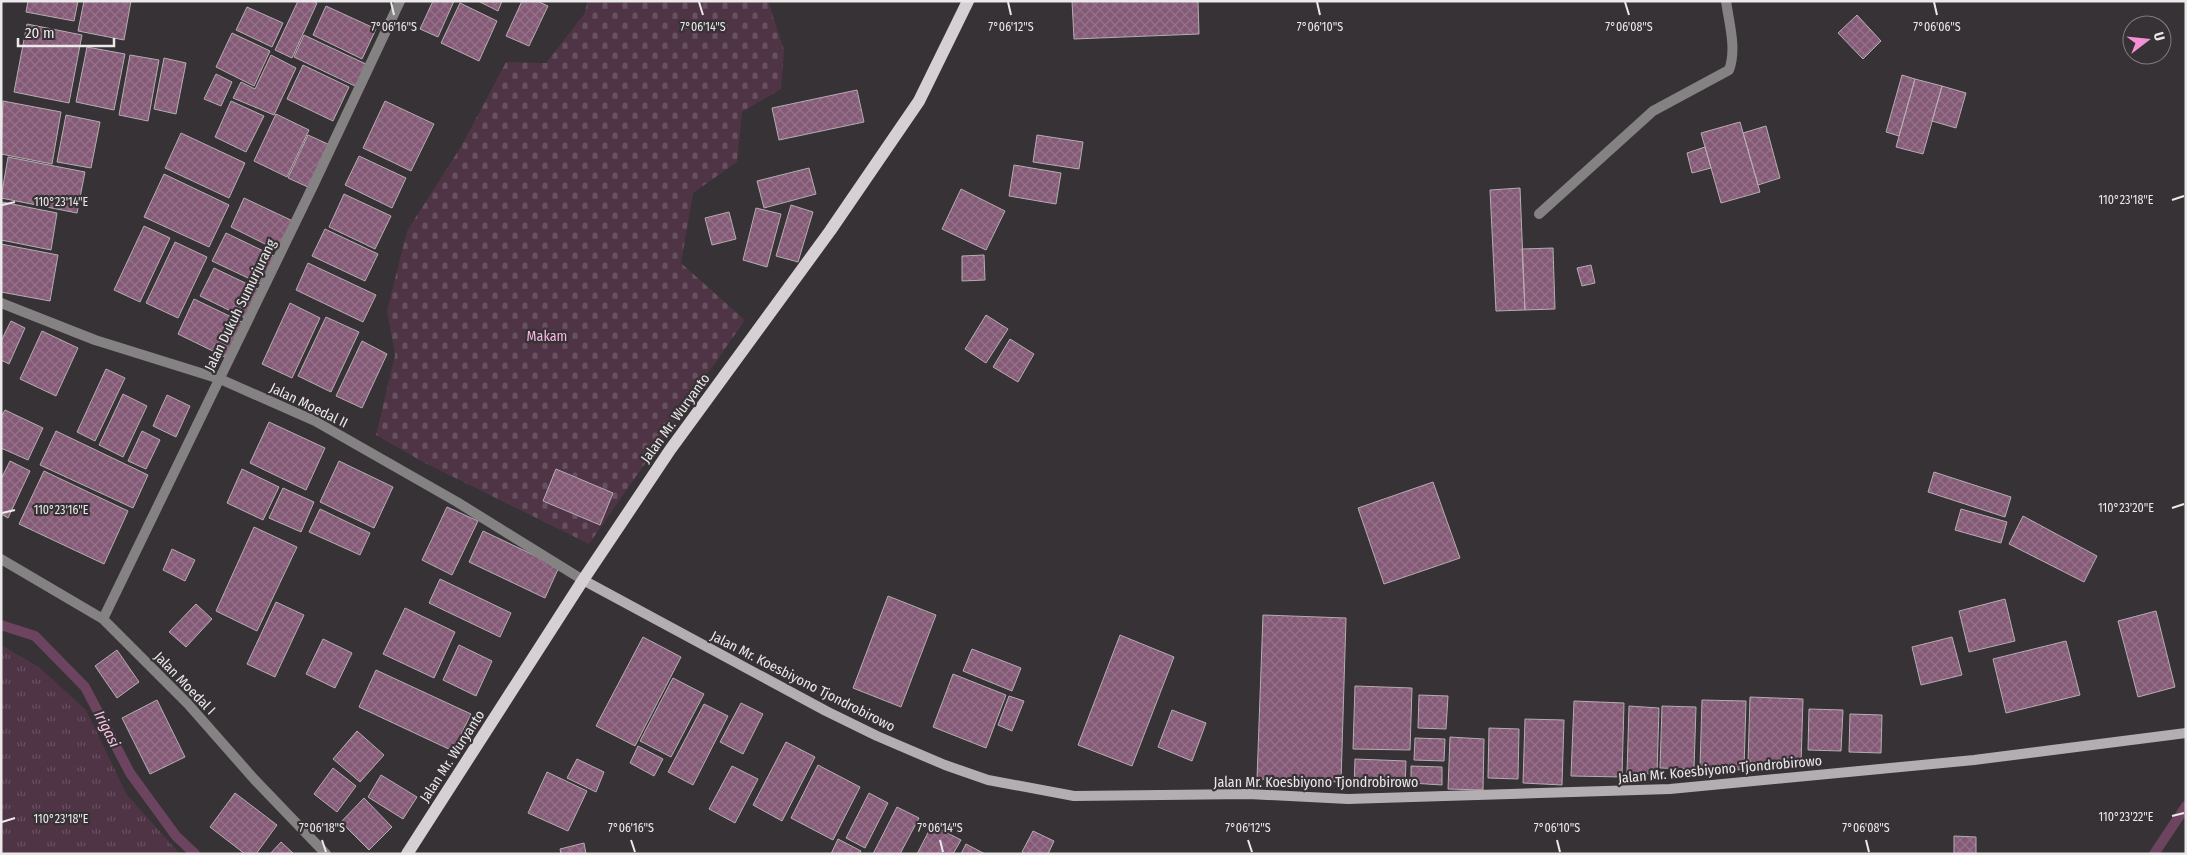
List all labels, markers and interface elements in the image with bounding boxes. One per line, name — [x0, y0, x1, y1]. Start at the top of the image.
scale bar — [18, 15, 114, 47]
north arrow — [2122, 15, 2172, 65]
text: 7°06'16"S — [371, 20, 417, 34]
text: 7°06'14"S — [680, 20, 726, 34]
text: 7°06'12"S — [988, 20, 1034, 34]
text: 7°06'10"S — [1297, 20, 1343, 34]
text: 7°06'08"S — [1605, 20, 1653, 34]
text: 7°06'06"S — [1913, 20, 1961, 34]
text: 20 m — [25, 24, 55, 42]
text: U — [2150, 30, 2168, 43]
text: 110°23'18"E — [2099, 193, 2154, 207]
text: 110°23'14"E — [34, 195, 88, 209]
street label: Jalan Dukuh Sumurjurang — [201, 236, 280, 374]
park label: Makam — [527, 328, 567, 345]
street label: Jalan Mr. Wuryanto — [637, 370, 714, 466]
street label: Jalan Moedal II — [267, 379, 350, 432]
text: 110°23'20"E — [2098, 501, 2154, 515]
text: 110°23'16"E — [34, 503, 89, 517]
street label: Jalan Mr. Koesbiyono Tjondrobirowo — [708, 627, 898, 735]
street label: Jalan Moedal I — [150, 648, 219, 718]
street label: Jalan Mr. Wuryanto — [416, 707, 488, 805]
water label: Irigasi — [90, 708, 124, 751]
street label: Jalan Mr. Koesbiyono Tjondrobirowo — [1617, 752, 1823, 787]
street label: Jalan Mr. Koesbiyono Tjondrobirowo — [1214, 774, 1418, 791]
text: 110°23'22"E — [2099, 810, 2154, 824]
text: 110°23'18"E — [34, 812, 89, 826]
text: 7°06'18"S — [299, 821, 345, 835]
text: 7°06'16"S — [608, 821, 654, 835]
text: 7°06'14"S — [917, 821, 963, 835]
text: 7°06'12"S — [1225, 821, 1271, 835]
text: 7°06'10"S — [1534, 821, 1580, 835]
text: 7°06'08"S — [1842, 821, 1890, 835]

